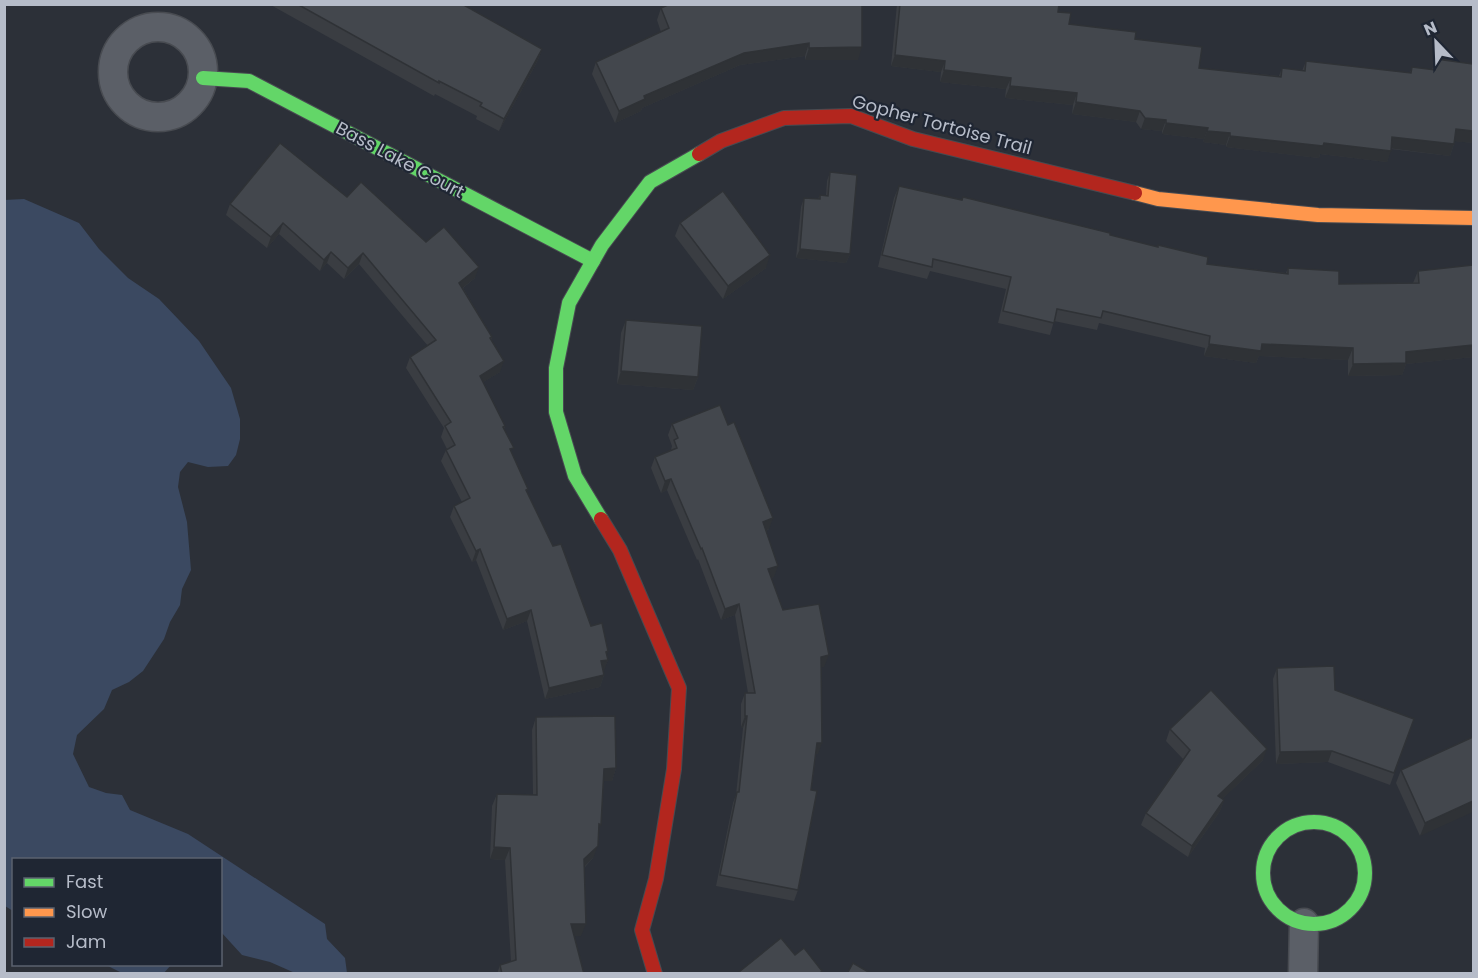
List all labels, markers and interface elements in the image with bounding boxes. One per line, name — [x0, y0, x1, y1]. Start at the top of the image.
north arrow — [1406, 12, 1466, 72]
text: N — [1420, 16, 1440, 42]
street label: Gopher Tortoise Trail — [849, 88, 1035, 161]
street label: Bass Lake Court — [332, 115, 469, 204]
legend — [12, 858, 222, 966]
text: Fast — [66, 869, 103, 894]
text: Slow — [66, 899, 108, 924]
text: Jam — [66, 929, 106, 954]

